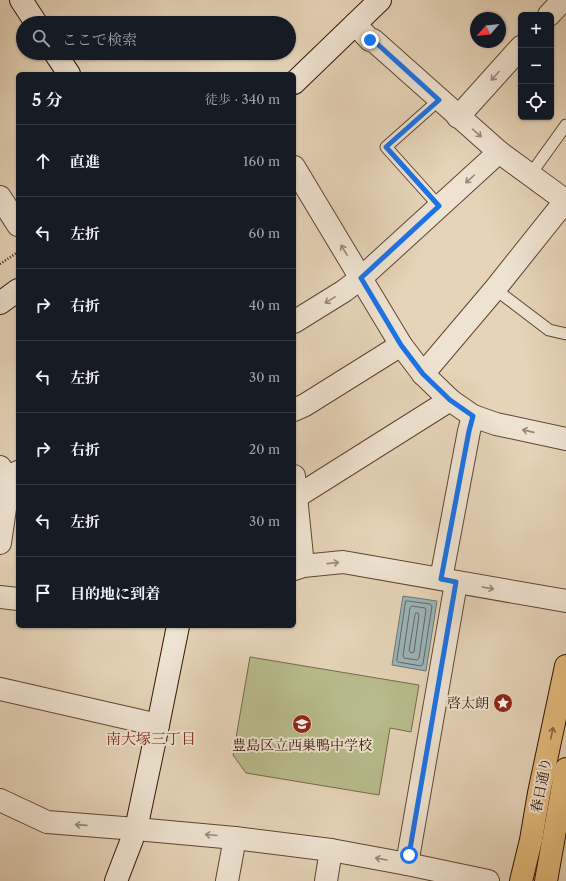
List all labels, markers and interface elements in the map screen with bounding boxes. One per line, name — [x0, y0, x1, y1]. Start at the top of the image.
north arrow — [470, 12, 506, 48]
map controls — [518, 12, 554, 120]
button: + — [518, 12, 554, 48]
search box — [16, 16, 296, 60]
icon: search — [30, 27, 52, 49]
text: ここで検索 — [62, 30, 137, 49]
route end — [361, 31, 379, 49]
button: − — [518, 48, 554, 84]
one-way arrow — [490, 71, 500, 81]
button: locate — [518, 84, 554, 120]
text: 5 分 — [32, 90, 63, 110]
text: 徒歩 · 340 m — [205, 91, 280, 107]
one-way arrow — [472, 129, 482, 138]
icon: ahead — [32, 150, 54, 172]
text: 直進 — [70, 152, 100, 171]
text: 160 m — [243, 153, 280, 169]
one-way arrow — [465, 174, 475, 183]
icon: left — [32, 222, 54, 244]
text: 左折 — [70, 224, 100, 243]
text: 60 m — [249, 225, 280, 241]
one-way arrow — [340, 245, 348, 256]
icon: right — [32, 294, 54, 316]
text: 右折 — [70, 296, 100, 315]
text: 40 m — [249, 297, 280, 313]
one-way arrow — [324, 297, 336, 305]
icon: left — [32, 366, 54, 388]
text: 左折 — [70, 368, 100, 387]
text: 30 m — [249, 369, 280, 385]
one-way arrow — [522, 427, 535, 434]
icon: right — [32, 438, 54, 460]
text: 右折 — [70, 440, 100, 459]
text: 20 m — [249, 441, 280, 457]
icon: left — [32, 510, 54, 532]
text: 左折 — [70, 512, 100, 531]
text: 30 m — [249, 513, 280, 529]
one-way arrow — [326, 559, 339, 567]
icon: arrive — [32, 582, 54, 604]
text: 目的地に到着 — [70, 584, 160, 603]
one-way arrow — [481, 584, 494, 592]
place icon: 啓太朗 — [492, 692, 514, 714]
place label: 啓太朗 — [447, 694, 489, 712]
school or university icon: 豊島区立西巣鴨中学校 — [291, 713, 313, 735]
one-way arrow — [548, 727, 556, 740]
district label: 南大塚三丁目 — [106, 729, 196, 748]
place label: 豊島区立西巣鴨中学校 — [232, 736, 372, 754]
street label: 春日通り — [527, 756, 555, 814]
one-way arrow — [75, 821, 88, 828]
one-way arrow — [205, 832, 218, 839]
route start — [400, 846, 418, 864]
one-way arrow — [375, 855, 388, 863]

